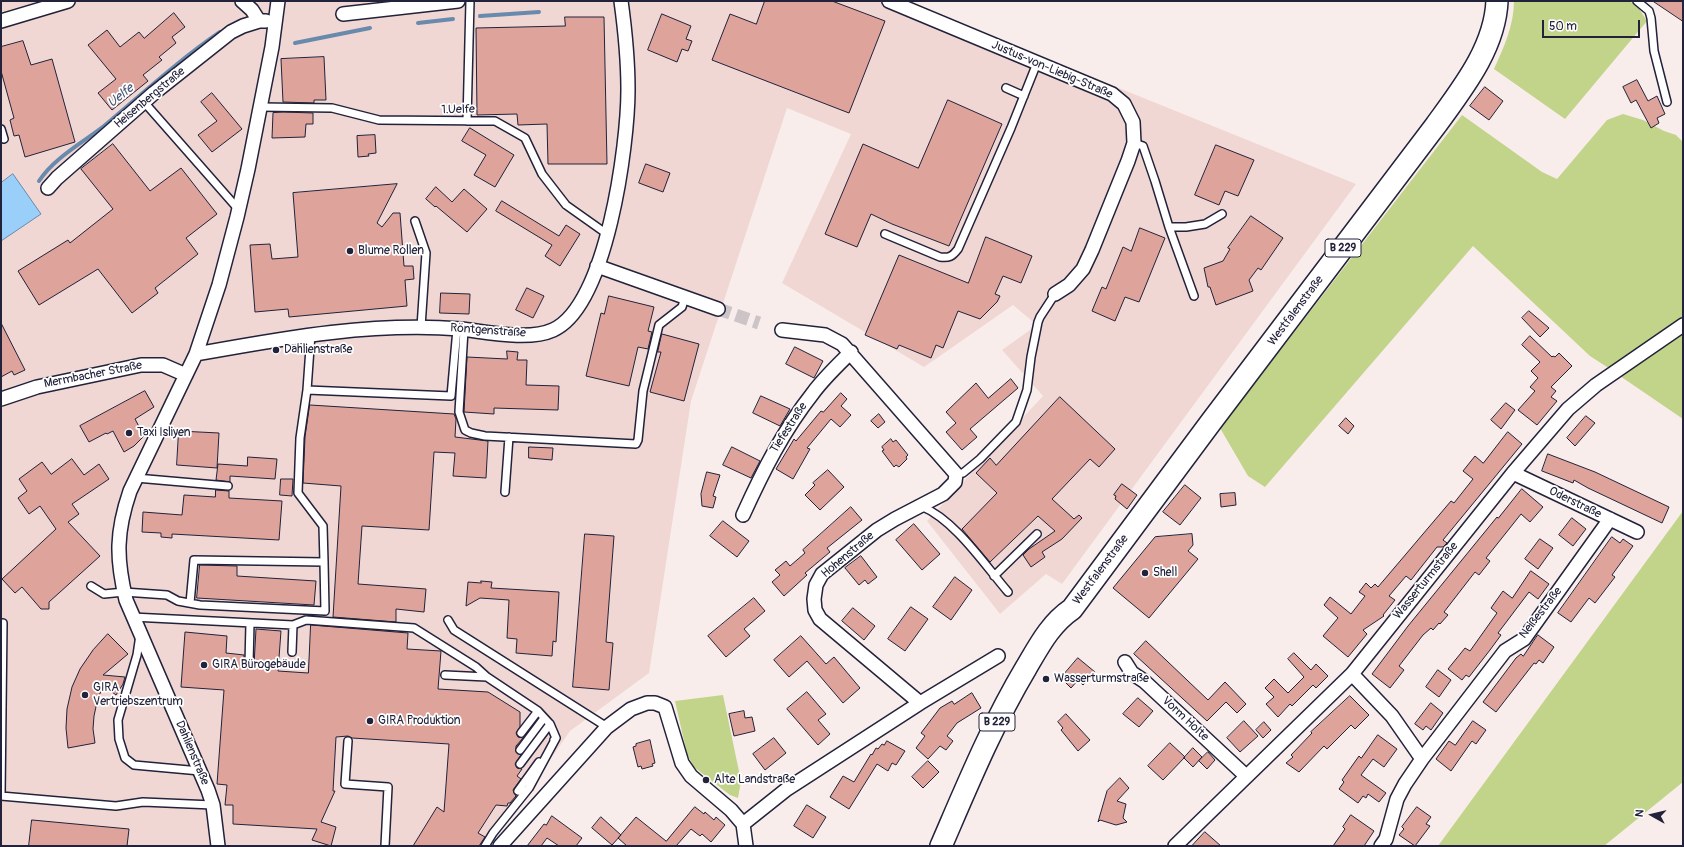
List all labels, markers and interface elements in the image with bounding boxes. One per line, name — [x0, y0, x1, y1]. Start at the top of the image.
scale bar — [1544, 12, 1642, 38]
text: 50 m — [1549, 19, 1577, 34]
street label: Justus-von-Liebig-Straße — [989, 38, 1115, 102]
street label: Heisenbergstraße — [112, 64, 188, 132]
water label: Uelfe — [105, 81, 137, 111]
street label: 1.Uelfe — [441, 103, 475, 117]
road number: B 229 — [1325, 239, 1361, 257]
place label: Blume Rollen — [358, 244, 424, 258]
marker: Blume Rollen — [345, 246, 355, 256]
street label: Westfalenstraße — [1265, 273, 1327, 349]
street label: Röntgenstraße — [450, 321, 526, 341]
place label: Dahlienstraße — [284, 343, 352, 357]
marker: Dahlienstraße — [271, 345, 281, 355]
street label: Mermbacher Straße — [43, 358, 143, 392]
street label: Tiefestraße — [767, 400, 811, 456]
place label: Taxi Isliyen — [137, 426, 190, 440]
marker: Taxi Isliyen — [124, 428, 134, 438]
street label: Oderstraße — [1547, 484, 1603, 522]
street label: Hohenstraße — [819, 529, 877, 581]
street label: Westfalenstraße — [1070, 532, 1132, 608]
street label: Wasserturmstraße — [1391, 540, 1461, 622]
place label: Shell — [1153, 566, 1177, 580]
marker: Shell — [1140, 568, 1150, 578]
street label: Neißestraße — [1517, 584, 1565, 642]
place label: GIRA Bürogebäude — [212, 658, 306, 672]
marker: GIRA Bürogebäude — [199, 660, 209, 670]
place label: Wasserturmstraße — [1054, 672, 1149, 686]
marker: Wasserturmstraße — [1041, 674, 1051, 684]
place label: GIRA Vertriebszentrum — [93, 681, 183, 709]
marker: GIRA Vertriebszentrum — [80, 690, 90, 700]
street label: Vorm Holte — [1159, 694, 1211, 744]
road number: B 229 — [979, 713, 1015, 731]
place label: GIRA Produktion — [378, 714, 461, 728]
marker: GIRA Produktion — [365, 716, 375, 726]
street label: Dahlienstraße — [172, 719, 212, 787]
place label: Alte Landstraße — [714, 773, 795, 787]
marker: Alte Landstraße — [701, 775, 711, 785]
north arrow — [1632, 795, 1672, 835]
text: N — [1633, 809, 1647, 818]

